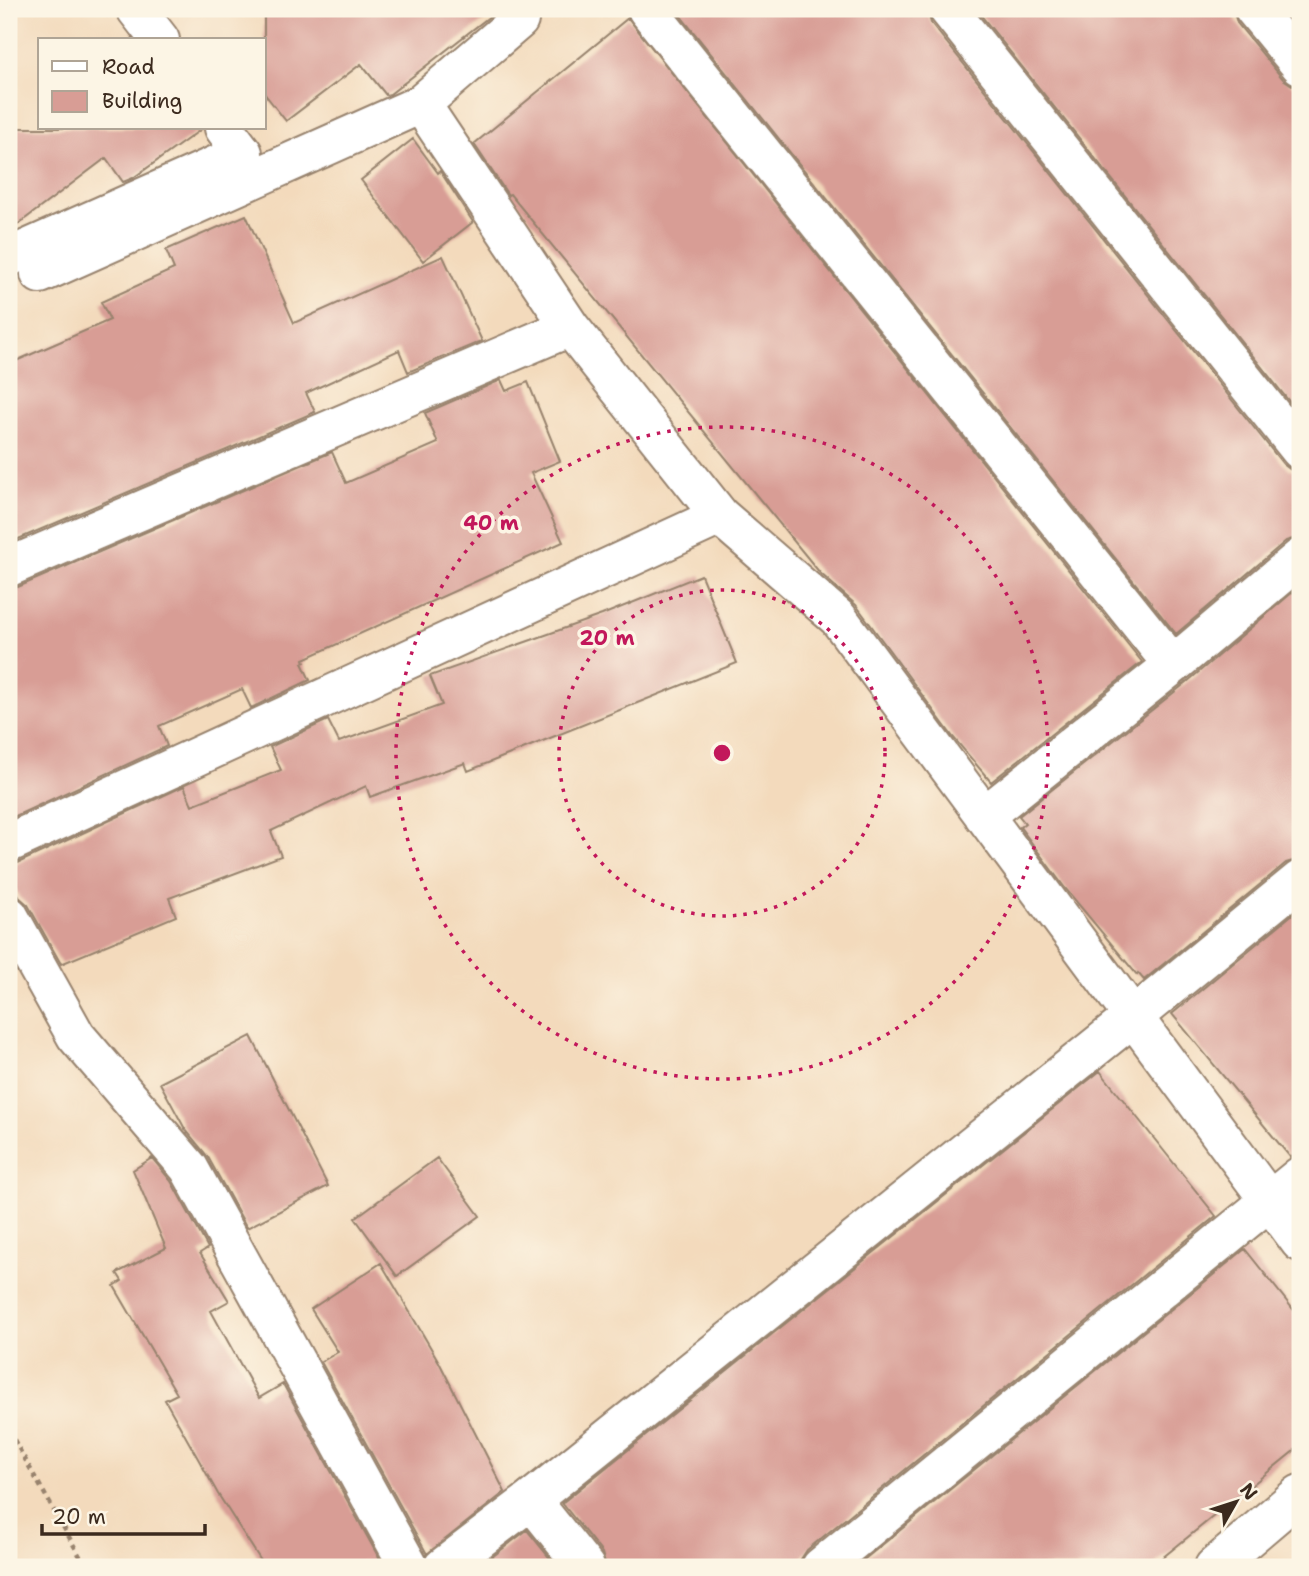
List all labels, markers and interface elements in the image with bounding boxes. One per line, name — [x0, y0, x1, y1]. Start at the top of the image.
legend — [38, 38, 266, 130]
text: Road — [102, 53, 155, 81]
text: Building — [102, 87, 182, 115]
text: 40 m — [463, 509, 519, 537]
text: 20 m — [579, 624, 635, 652]
centre of rings — [710, 741, 734, 765]
north arrow — [1200, 1468, 1270, 1538]
text: N — [1234, 1478, 1263, 1505]
scale bar — [42, 1492, 205, 1536]
text: 20 m — [52, 1503, 106, 1531]

